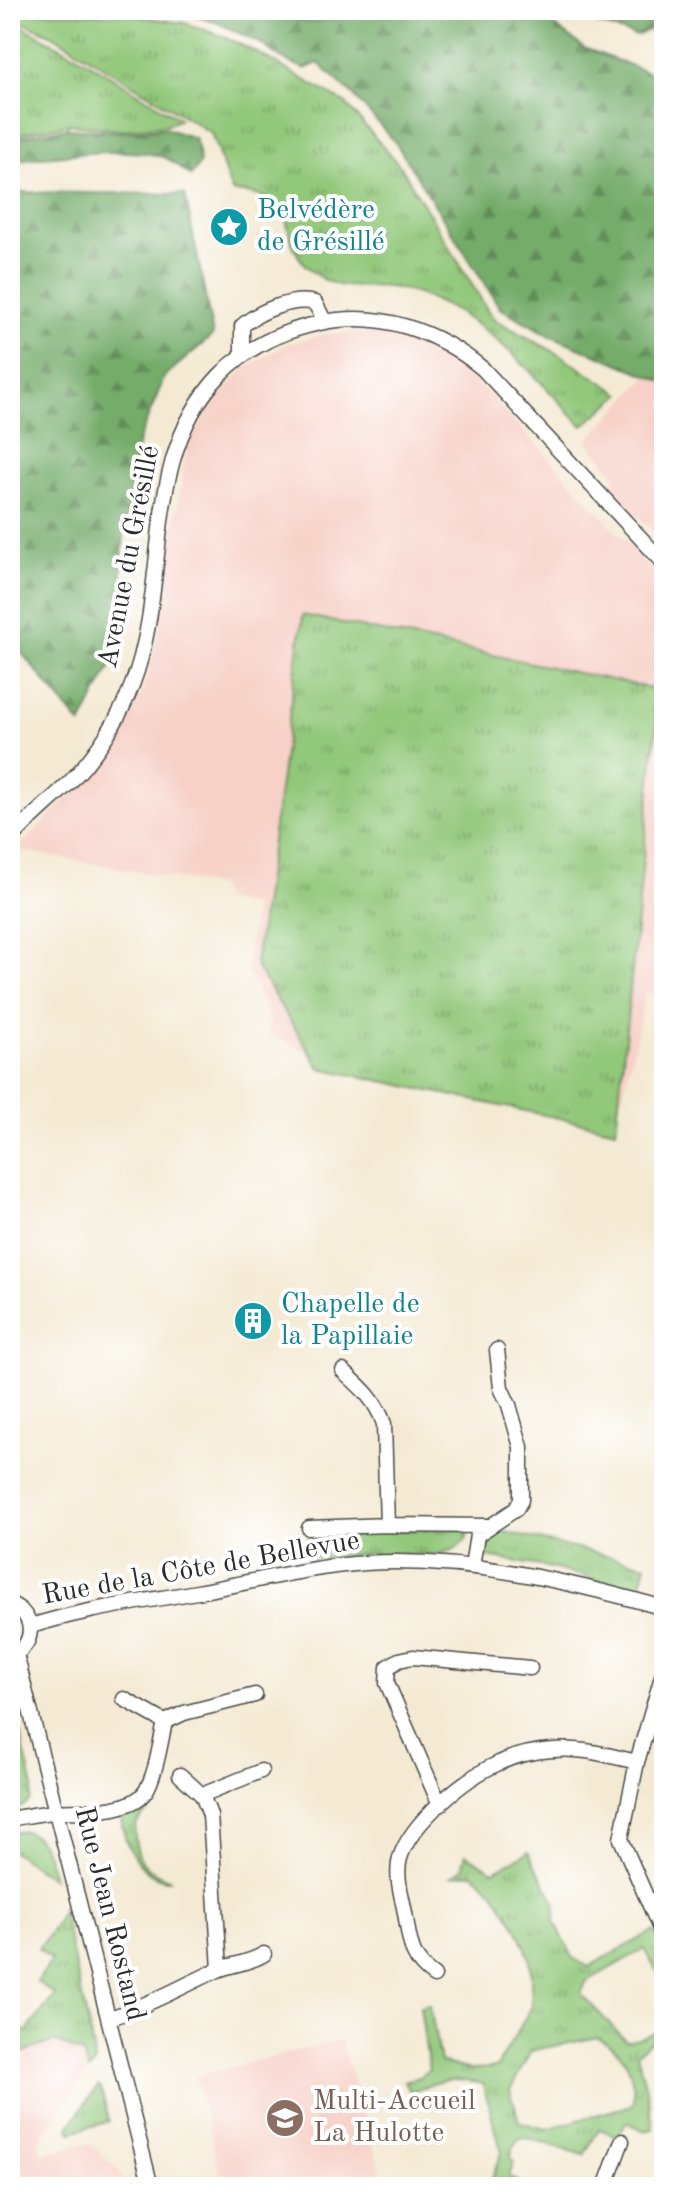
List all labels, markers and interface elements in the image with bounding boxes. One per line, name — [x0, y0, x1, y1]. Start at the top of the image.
place label: Belvédère de Grésillé — [257, 197, 385, 257]
place icon: Belvédère de Grésillé — [208, 206, 250, 248]
street label: Avenue du Grésillé — [95, 443, 165, 671]
place label: Chapelle de la Papillaie — [281, 1291, 420, 1351]
building icon: Chapelle de la Papillaie — [232, 1300, 274, 1342]
street label: Rue de la Côte de Bellevue — [40, 1527, 362, 1611]
street label: Rue Jean Rostand — [69, 1804, 149, 2024]
place label: Multi-Accueil La Hulotte — [313, 2088, 475, 2148]
school or university icon: Multi-Accueil La Hulotte — [264, 2097, 306, 2139]

